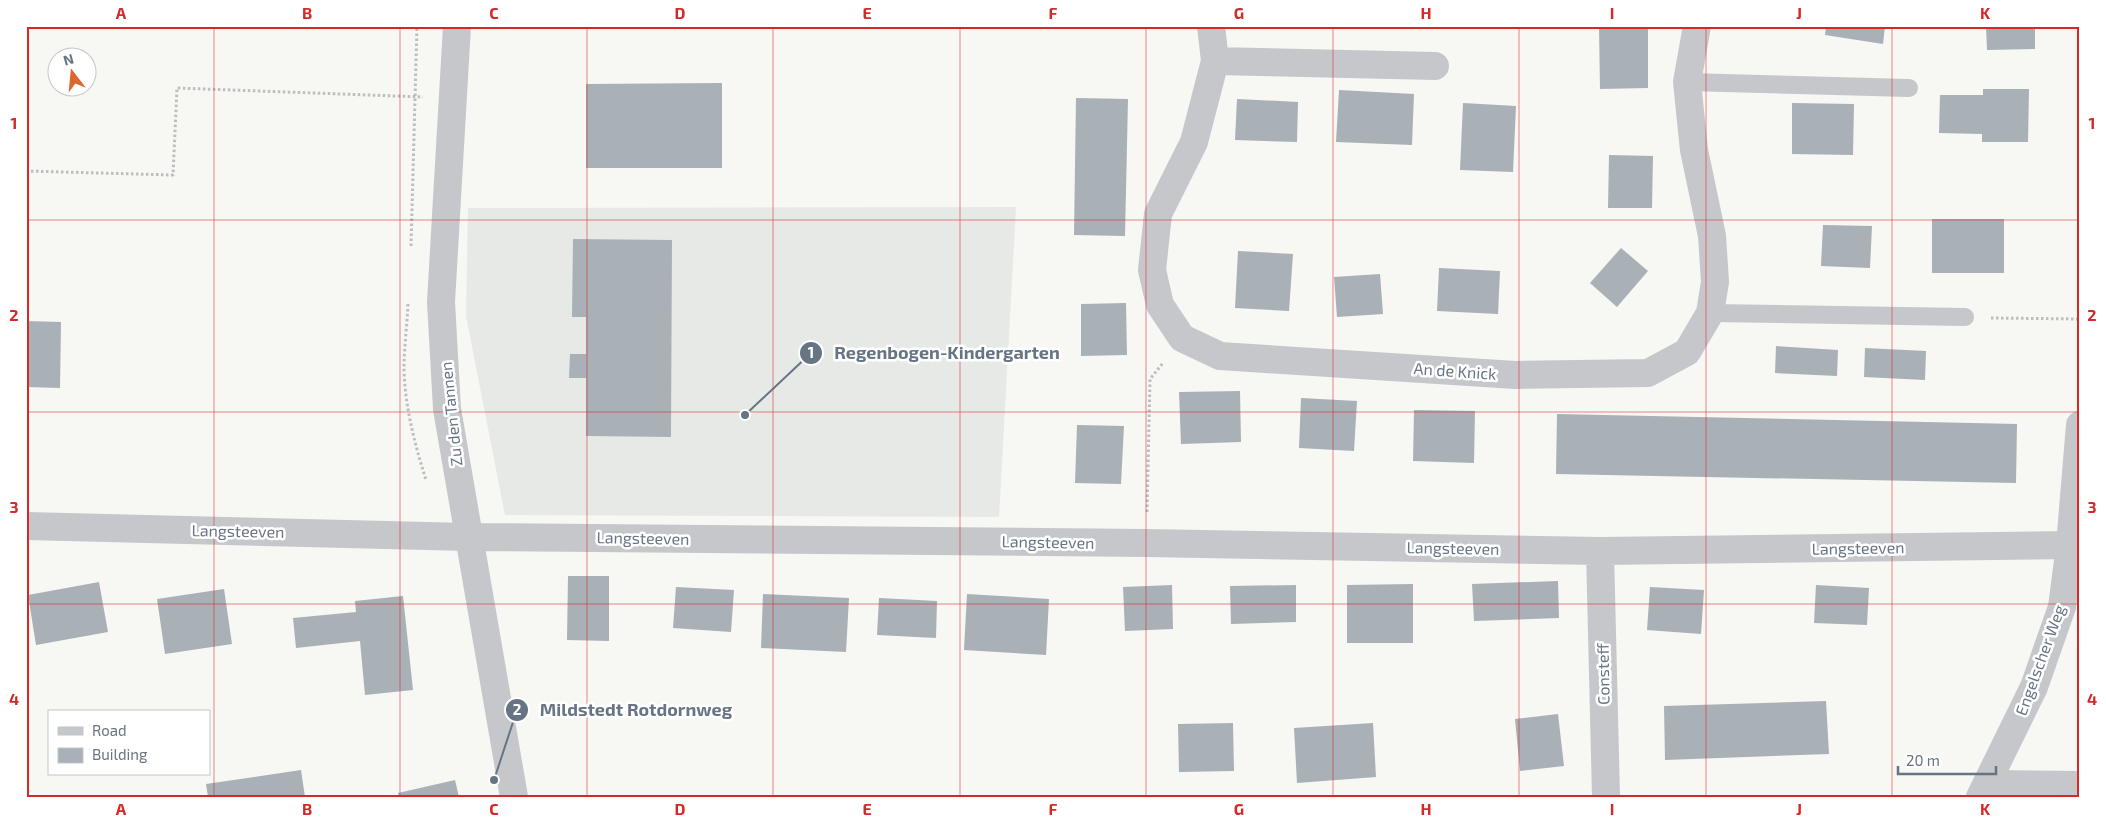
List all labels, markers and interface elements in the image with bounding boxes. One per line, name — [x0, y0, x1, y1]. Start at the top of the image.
text: A — [116, 3, 127, 22]
text: B — [302, 3, 312, 22]
text: C — [489, 3, 499, 22]
text: D — [675, 3, 686, 22]
text: E — [862, 3, 872, 22]
text: F — [1049, 3, 1058, 22]
text: G — [1234, 3, 1244, 22]
text: H — [1420, 3, 1432, 22]
text: I — [1610, 3, 1614, 22]
text: J — [1796, 3, 1802, 22]
text: K — [1980, 3, 1991, 22]
north arrow — [48, 48, 98, 98]
text: N — [61, 49, 75, 69]
text: 1 — [11, 113, 17, 132]
text: 1 — [2089, 113, 2095, 132]
text: 2 — [9, 305, 19, 324]
text: 2 — [2087, 305, 2097, 324]
callout: Regenbogen-Kindergarten — [799, 336, 1069, 369]
text: Regenbogen-Kindergarten — [834, 341, 1060, 363]
text: 1 — [808, 343, 814, 361]
street label: An de Knick — [1413, 358, 1497, 383]
street label: Zu den Tannen — [436, 361, 465, 467]
text: 3 — [9, 497, 19, 516]
text: 3 — [2087, 497, 2097, 516]
street label: Langsteeven — [191, 520, 285, 541]
street label: Langsteeven — [596, 527, 690, 548]
street label: Langsteeven — [1001, 531, 1095, 552]
street label: Langsteeven — [1406, 537, 1500, 558]
street label: Langsteeven — [1811, 537, 1905, 558]
street label: Engelscher Weg — [2011, 602, 2068, 718]
street label: Consteff — [1592, 642, 1613, 705]
text: 4 — [9, 689, 19, 708]
text: 4 — [2087, 689, 2097, 708]
callout: Mildstedt Rotdornweg — [505, 693, 742, 726]
text: Mildstedt Rotdornweg — [540, 698, 733, 720]
text: 2 — [513, 700, 522, 718]
legend — [48, 710, 210, 776]
text: Road — [92, 721, 127, 739]
scale bar — [1898, 743, 1996, 775]
text: Building — [92, 745, 148, 763]
text: 20 m — [1906, 751, 1940, 769]
text: A — [116, 799, 127, 818]
text: B — [302, 799, 312, 818]
text: C — [489, 799, 499, 818]
text: D — [675, 799, 686, 818]
text: E — [862, 799, 872, 818]
text: F — [1049, 799, 1058, 818]
text: G — [1234, 799, 1244, 818]
text: H — [1420, 799, 1432, 818]
text: I — [1610, 799, 1614, 818]
text: J — [1796, 799, 1802, 818]
text: K — [1980, 799, 1991, 818]

